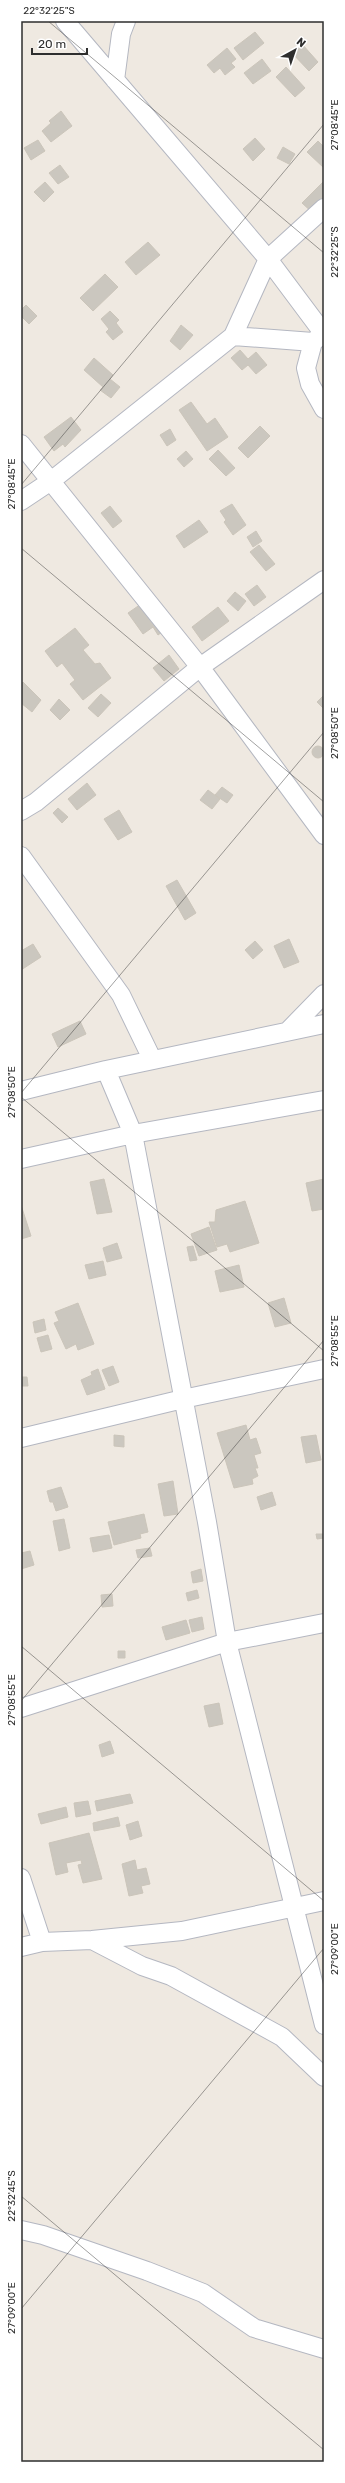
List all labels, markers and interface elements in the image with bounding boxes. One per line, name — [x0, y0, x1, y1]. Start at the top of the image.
text: 22°32'25"S — [23, 5, 75, 17]
scale bar — [32, 30, 87, 56]
north arrow — [275, 30, 315, 70]
text: N — [294, 35, 308, 50]
text: 20 m — [38, 37, 66, 51]
text: 27°08'45"E — [329, 99, 341, 151]
text: 22°32'25"S — [329, 226, 341, 278]
text: 27°08'45"E — [6, 458, 18, 510]
text: 27°08'50"E — [329, 707, 341, 759]
text: 27°08'50"E — [6, 1066, 18, 1118]
text: 27°08'55"E — [329, 1315, 341, 1367]
text: 27°08'55"E — [6, 1674, 18, 1726]
text: 27°09'00"E — [329, 1923, 341, 1975]
text: 22°32'45"S — [6, 2170, 18, 2222]
text: 27°09'00"E — [6, 2282, 18, 2334]

